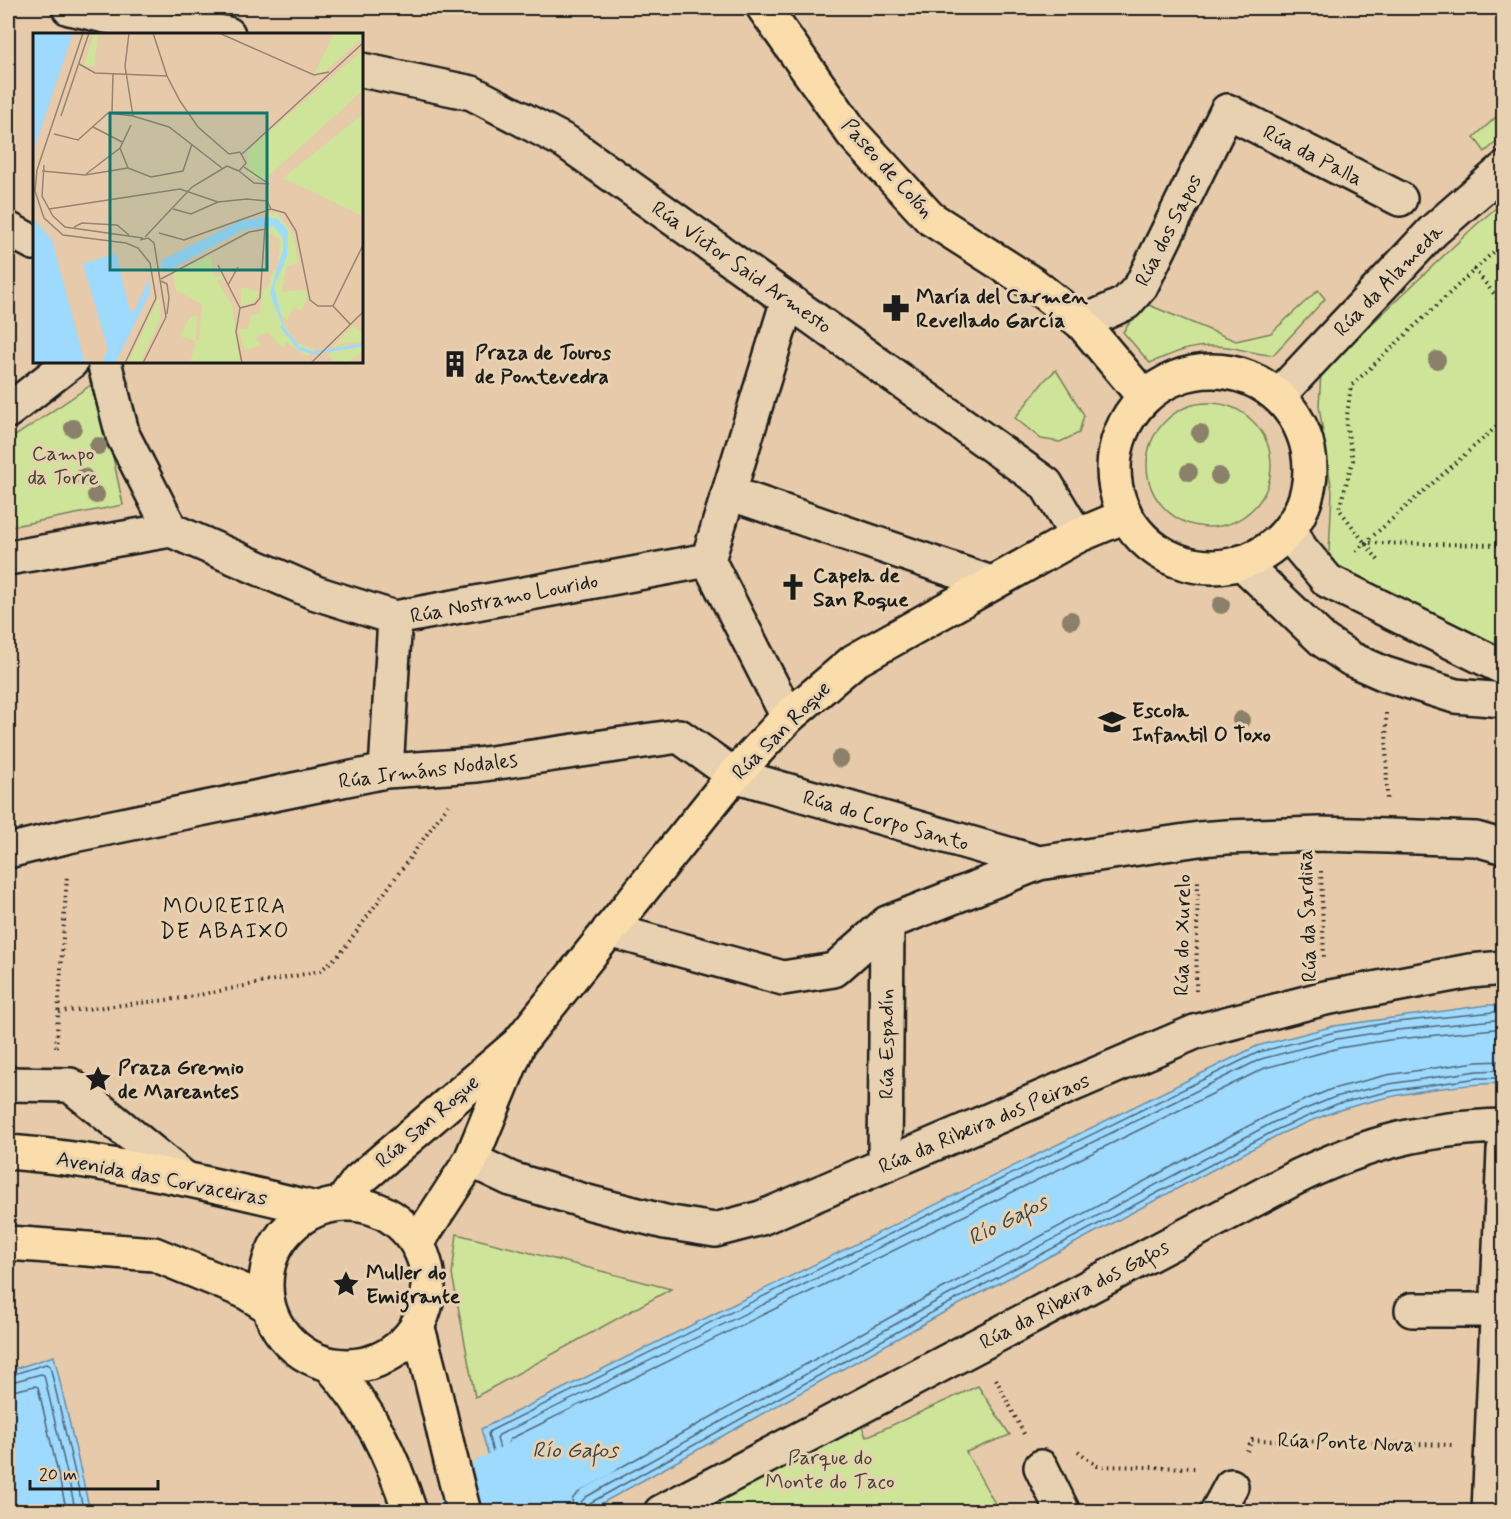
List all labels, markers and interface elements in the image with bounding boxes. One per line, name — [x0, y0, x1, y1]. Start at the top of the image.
inset map — [33, 33, 363, 363]
street label: Paseo de Colón — [835, 113, 940, 225]
street label: Rúa da Palla — [1258, 119, 1367, 193]
street label: Rúa dos Sapos — [1129, 169, 1209, 291]
street label: Rúa Víctor Said Armesto — [646, 195, 837, 341]
street label: Rúa da Alameda — [1328, 218, 1450, 343]
place label: María del Carmen Revellado García — [916, 283, 1088, 335]
pharmacy icon: María del Carmen Revellado García — [881, 293, 911, 323]
place label: Praza de Touros de Pontevedra — [475, 339, 612, 391]
building icon: Praza de Touros de Pontevedra — [440, 349, 470, 379]
park label: Campo da Torre — [27, 440, 99, 492]
place label: Capela de San Roque — [813, 562, 909, 614]
street label: Rúa Nostramo Lourido — [408, 567, 601, 631]
church icon: Capela de San Roque — [778, 572, 808, 602]
street label: Rúa San Roque — [726, 675, 837, 786]
place label: Escola Infantil O Toxo — [1132, 697, 1271, 749]
school or university icon: Escola Infantil O Toxo — [1097, 707, 1127, 737]
street label: Rúa Irmáns Nodales — [337, 746, 519, 796]
street label: Rúa do Corpo Santo — [799, 784, 972, 858]
street label: Rúa da Sardiña — [1292, 849, 1324, 983]
street label: Rúa do Xurelo — [1168, 874, 1198, 996]
district label: MOUREIRA DE ABAIXO — [160, 893, 290, 946]
street label: Rúa Espadín — [873, 989, 901, 1099]
place label: Praza Gremio de Mareantes — [118, 1054, 244, 1106]
place icon: Praza Gremio de Mareantes — [83, 1064, 113, 1094]
street label: Rúa da Ribeira dos Peiraos — [875, 1067, 1094, 1181]
street label: Rúa San Roque — [370, 1069, 486, 1175]
street label: Avenida das Corvaceiras — [54, 1145, 270, 1213]
water label: Río Gafos — [963, 1188, 1055, 1254]
street label: Rúa da Ribeira dos Gafos — [975, 1233, 1175, 1358]
place label: Muller do Emigrante — [366, 1259, 461, 1313]
place icon: Muller do Emigrante — [331, 1269, 361, 1299]
street label: Rúa Ponte Nova — [1277, 1427, 1415, 1459]
water label: Río Gafos — [532, 1437, 620, 1467]
park label: Parque do Monte do Taco — [765, 1444, 895, 1496]
scale bar — [30, 1453, 158, 1491]
text: 20 m — [39, 1463, 77, 1487]

